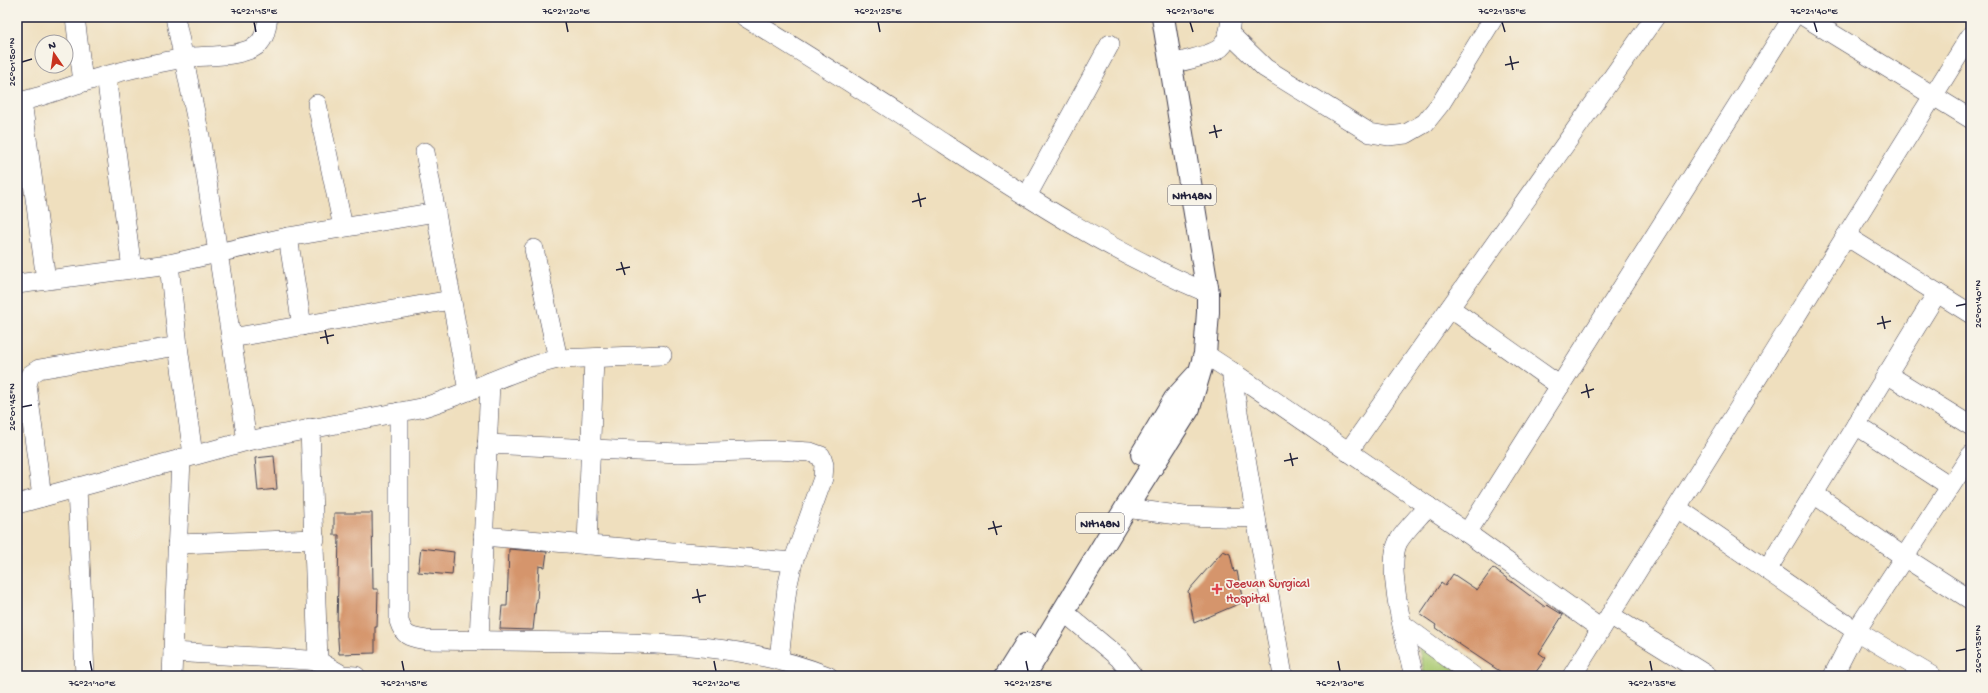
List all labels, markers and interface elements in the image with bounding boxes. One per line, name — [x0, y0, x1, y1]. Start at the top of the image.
text: 76°21'15"E — [230, 6, 278, 18]
text: 76°21'20"E — [541, 6, 590, 18]
text: 76°21'25"E — [854, 6, 902, 18]
text: 76°21'30"E — [1165, 6, 1215, 18]
text: 76°21'35"E — [1477, 6, 1526, 18]
text: 76°21'40"E — [1789, 6, 1838, 18]
north arrow — [34, 34, 74, 74]
text: 26°01'50"N — [7, 37, 19, 86]
text: N — [47, 40, 57, 53]
road number: NH148N — [1168, 185, 1216, 205]
text: 26°01'40"N — [1973, 280, 1985, 328]
text: 26°01'45"N — [7, 383, 19, 431]
road number: NH148N — [1076, 513, 1124, 533]
place label: Jeevan Surgical Hospital — [1226, 577, 1310, 607]
marker: Jeevan Surgical Hospital — [1211, 583, 1223, 595]
text: 26°01'35"N — [1973, 625, 1985, 673]
text: 76°21'10"E — [68, 678, 116, 690]
text: 76°21'15"E — [380, 678, 428, 690]
text: 76°21'20"E — [691, 678, 740, 690]
text: 76°21'25"E — [1004, 678, 1052, 690]
text: 76°21'30"E — [1315, 678, 1365, 690]
text: 76°21'35"E — [1627, 678, 1676, 690]

